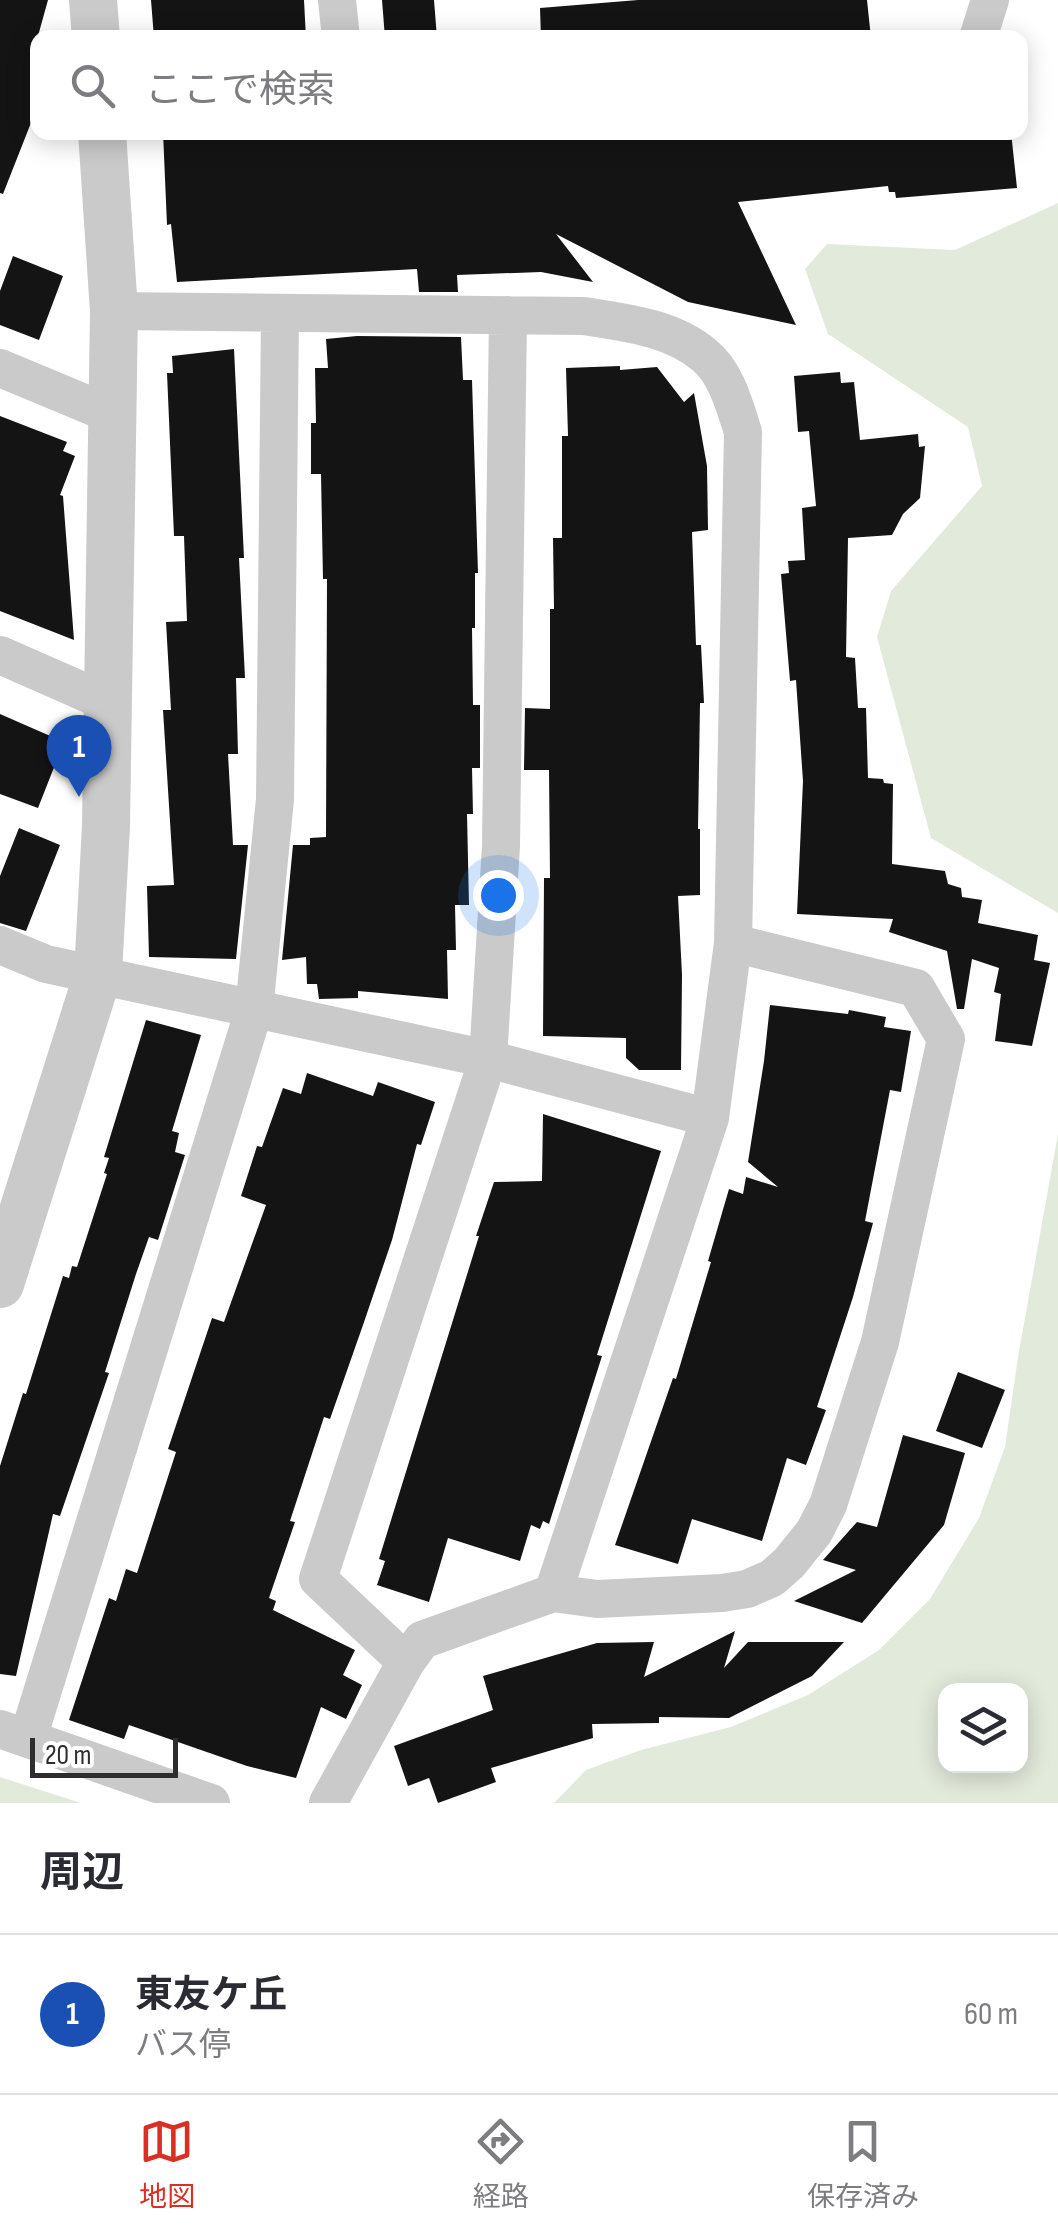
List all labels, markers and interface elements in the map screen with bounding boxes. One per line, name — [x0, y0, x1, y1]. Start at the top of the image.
search box — [30, 30, 1028, 140]
icon: search — [65, 58, 120, 113]
text: ここで検索 — [145, 68, 335, 113]
pin: 1 — [46, 714, 112, 797]
your location — [473, 870, 524, 921]
map controls — [938, 1683, 1028, 1773]
button: layers — [938, 1683, 1028, 1773]
scale bar — [30, 1733, 178, 1778]
text: 20 m — [45, 1739, 91, 1772]
text: 周辺 — [40, 1848, 124, 1899]
text: 東友ケ丘 — [135, 1973, 287, 2018]
text: 1 — [66, 1995, 79, 2034]
text: 60 m — [964, 1995, 1018, 2034]
text: バス停 — [135, 2026, 231, 2065]
tab: 地図 — [139, 2114, 195, 2214]
tab: 経路 — [473, 2114, 529, 2214]
tab: 保存済み — [807, 2114, 919, 2214]

